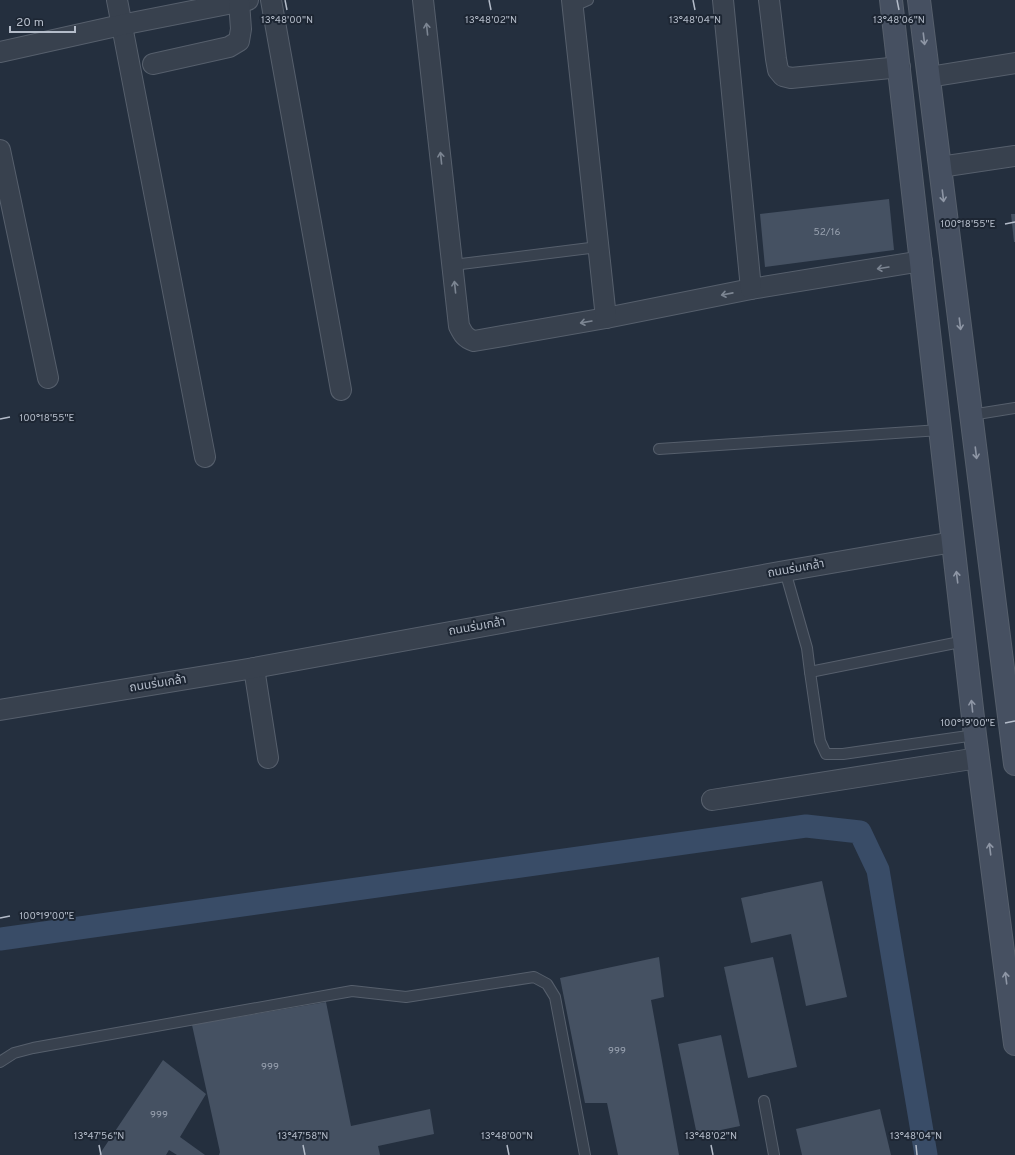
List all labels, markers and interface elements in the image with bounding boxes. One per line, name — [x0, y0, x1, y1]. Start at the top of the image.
scale bar — [10, 8, 75, 34]
text: 13°48'00"N — [261, 14, 313, 27]
text: 13°48'02"N — [465, 14, 517, 27]
text: 13°48'04"N — [669, 14, 721, 27]
text: 13°48'06"N — [873, 14, 925, 27]
text: 20 m — [16, 15, 44, 31]
one-way arrow — [423, 23, 430, 36]
one-way arrow — [920, 32, 928, 45]
one-way arrow — [437, 152, 445, 165]
one-way arrow — [939, 189, 947, 202]
text: 100°18'55"E — [940, 218, 996, 231]
house number: 52/16 — [814, 226, 840, 239]
one-way arrow — [877, 264, 890, 272]
one-way arrow — [451, 281, 459, 294]
one-way arrow — [721, 290, 734, 298]
one-way arrow — [580, 318, 593, 326]
one-way arrow — [956, 318, 964, 331]
text: 100°18'55"E — [19, 412, 75, 425]
one-way arrow — [972, 447, 980, 460]
street label: ถนนร่มเกล้า — [766, 556, 826, 582]
one-way arrow — [954, 571, 961, 584]
street label: ถนนร่มเกล้า — [447, 614, 507, 640]
street label: ถนนร่มเกล้า — [128, 672, 188, 696]
one-way arrow — [968, 700, 976, 713]
text: 100°19'00"E — [940, 717, 996, 730]
one-way arrow — [986, 843, 994, 856]
text: 100°19'00"E — [19, 910, 75, 923]
one-way arrow — [1003, 972, 1010, 985]
house number: 999 — [608, 1045, 626, 1058]
house number: 999 — [261, 1061, 279, 1074]
house number: 999 — [150, 1109, 168, 1122]
text: 13°47'56"N — [74, 1130, 124, 1143]
text: 13°47'58"N — [278, 1130, 328, 1143]
text: 13°48'00"N — [481, 1130, 533, 1143]
text: 13°48'02"N — [685, 1130, 737, 1143]
text: 13°48'04"N — [890, 1130, 942, 1143]

